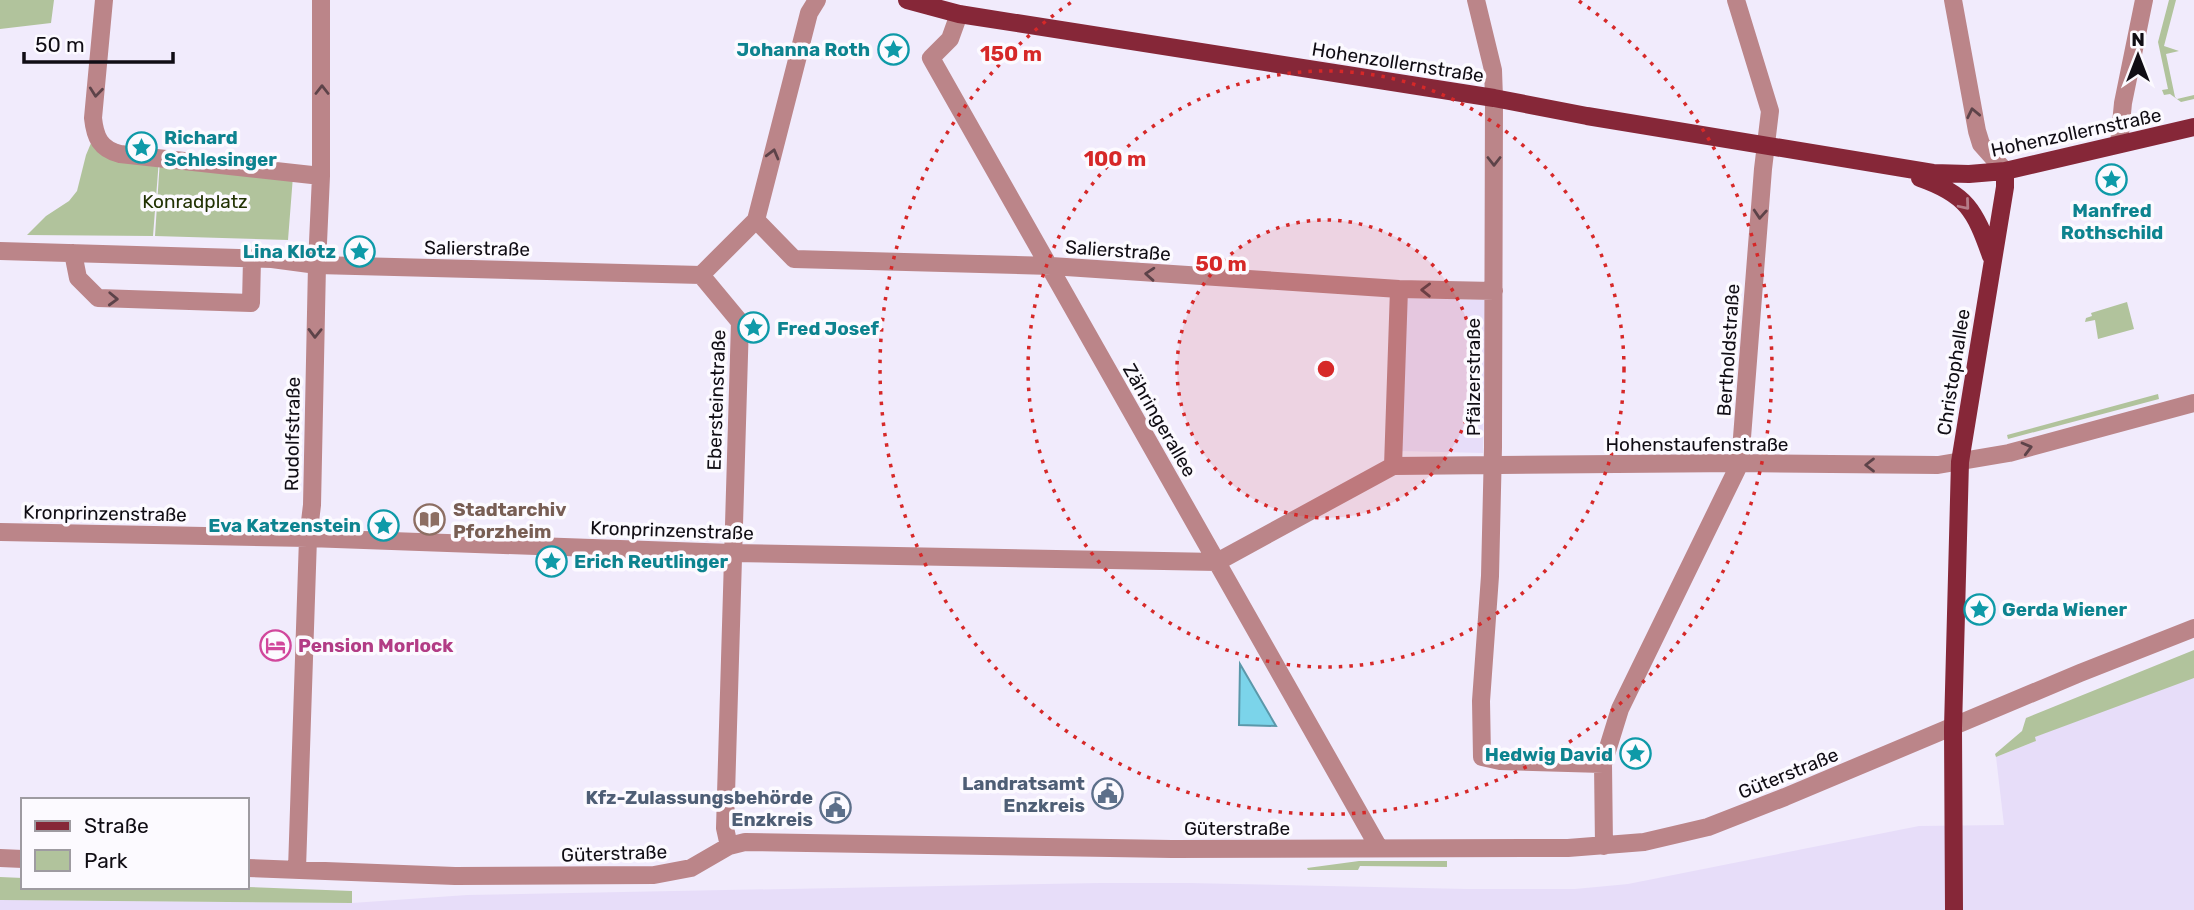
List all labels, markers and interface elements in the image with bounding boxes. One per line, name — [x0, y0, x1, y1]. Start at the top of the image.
scale bar — [24, 21, 173, 65]
north arrow — [2103, 21, 2173, 91]
text: N — [2131, 28, 2145, 51]
text: 50 m — [35, 32, 85, 57]
place icon: Johanna Roth — [876, 32, 910, 66]
place label: Johanna Roth — [737, 38, 870, 61]
street label: Hohenzollernstraße — [1310, 38, 1486, 87]
text: 150 m — [980, 41, 1042, 66]
one-way arrow — [314, 84, 330, 95]
one-way arrow — [89, 87, 104, 98]
street label: Hohenzollernstraße — [1989, 103, 2163, 162]
one-way arrow — [1966, 107, 1981, 119]
place label: Richard Schlesinger — [164, 126, 277, 171]
place icon: Richard Schlesinger — [124, 131, 158, 165]
text: 100 m — [1084, 146, 1146, 171]
one-way arrow — [765, 148, 779, 160]
one-way arrow — [1486, 156, 1502, 167]
place icon: Manfred Rothschild — [2095, 162, 2129, 196]
park label: Konradplatz — [142, 190, 248, 213]
one-way arrow — [1957, 197, 1970, 209]
place label: Manfred Rothschild — [2061, 199, 2163, 244]
one-way arrow — [1753, 209, 1768, 220]
place icon: Lina Klotz — [342, 234, 376, 268]
street label: Salierstraße — [1064, 235, 1172, 266]
street label: Salierstraße — [424, 236, 530, 261]
place label: Lina Klotz — [243, 240, 336, 263]
text: 50 m — [1195, 251, 1247, 276]
one-way arrow — [1144, 267, 1155, 282]
one-way arrow — [1420, 282, 1430, 298]
street label: Bertholdstraße — [1712, 283, 1745, 417]
one-way arrow — [107, 291, 118, 306]
street label: Christophallee — [1932, 307, 1975, 437]
place icon: Fred Josef — [737, 311, 771, 345]
place label: Fred Josef — [777, 317, 879, 340]
street label: Pfälzerstraße — [1462, 318, 1485, 436]
one-way arrow — [308, 328, 323, 339]
street label: Ebersteinstraße — [703, 329, 730, 471]
centre of rings — [1314, 357, 1338, 381]
street label: Zähringerallee — [1118, 360, 1201, 481]
street label: Rudolfstraße — [280, 377, 305, 491]
street label: Hohenstaufenstraße — [1605, 433, 1789, 456]
one-way arrow — [2021, 442, 2033, 456]
one-way arrow — [1864, 457, 1875, 472]
place label: Stadtarchiv Pforzheim — [453, 498, 567, 543]
street label: Kronprinzenstraße — [23, 501, 187, 526]
library icon: Stadtarchiv Pforzheim — [413, 503, 447, 537]
place icon: Eva Katzenstein — [367, 508, 401, 542]
place label: Eva Katzenstein — [208, 514, 361, 537]
street label: Kronprinzenstraße — [590, 516, 754, 545]
place icon: Erich Reutlinger — [534, 544, 568, 578]
place label: Erich Reutlinger — [574, 550, 729, 573]
place icon: Gerda Wiener — [1962, 592, 1996, 626]
place label: Gerda Wiener — [2002, 598, 2128, 621]
hotel icon: Pension Morlock — [258, 628, 292, 662]
place label: Pension Morlock — [298, 634, 453, 657]
place icon: Hedwig David — [1619, 737, 1653, 771]
place label: Hedwig David — [1485, 743, 1613, 766]
street label: Güterstraße — [1735, 743, 1842, 804]
place label: Landratsamt Enzkreis — [962, 772, 1085, 817]
public building icon: Landratsamt Enzkreis — [1091, 777, 1125, 811]
place label: Kfz-Zulassungsbehörde Enzkreis — [586, 786, 813, 831]
public building icon: Kfz-Zulassungsbehörde Enzkreis — [819, 791, 853, 825]
legend — [21, 798, 248, 889]
text: Straße — [84, 813, 149, 838]
street label: Güterstraße — [1184, 817, 1290, 840]
street label: Güterstraße — [561, 840, 667, 867]
text: Park — [84, 848, 128, 873]

